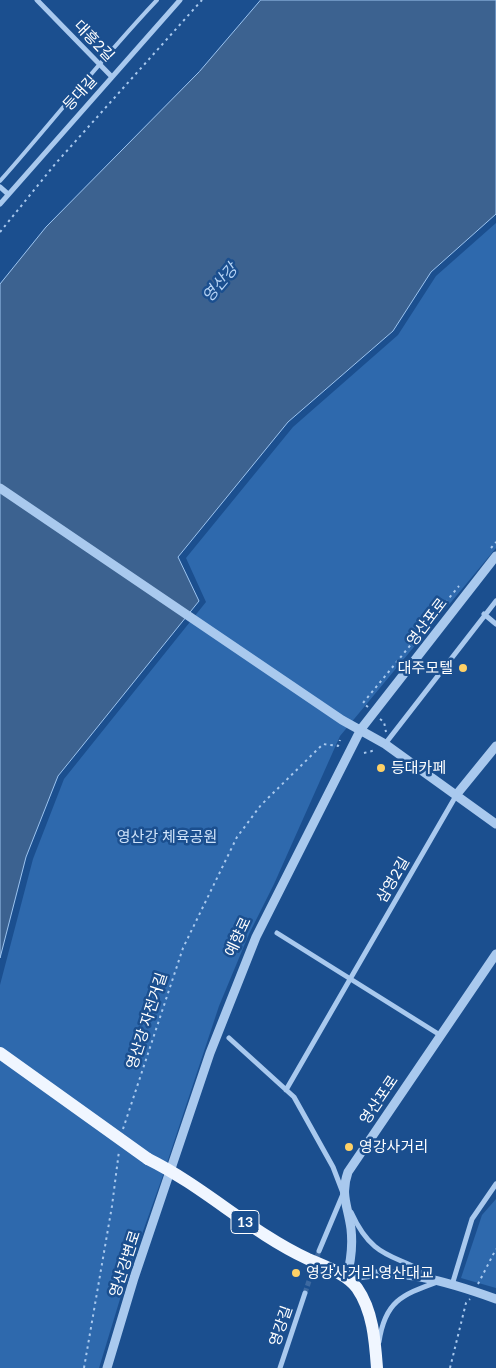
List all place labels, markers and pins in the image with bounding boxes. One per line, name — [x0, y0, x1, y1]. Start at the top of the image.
place label: 대주모텔 — [398, 659, 453, 677]
marker: 대주모텔 — [457, 662, 469, 674]
place label: 등대카페 — [391, 759, 446, 777]
marker: 등대카페 — [375, 762, 387, 774]
place label: 영강사거리 — [359, 1138, 428, 1156]
marker: 영강사거리 — [343, 1141, 355, 1153]
place label: 영강사거리.영산대교 — [306, 1264, 434, 1282]
marker: 영강사거리.영산대교 — [290, 1267, 302, 1279]

